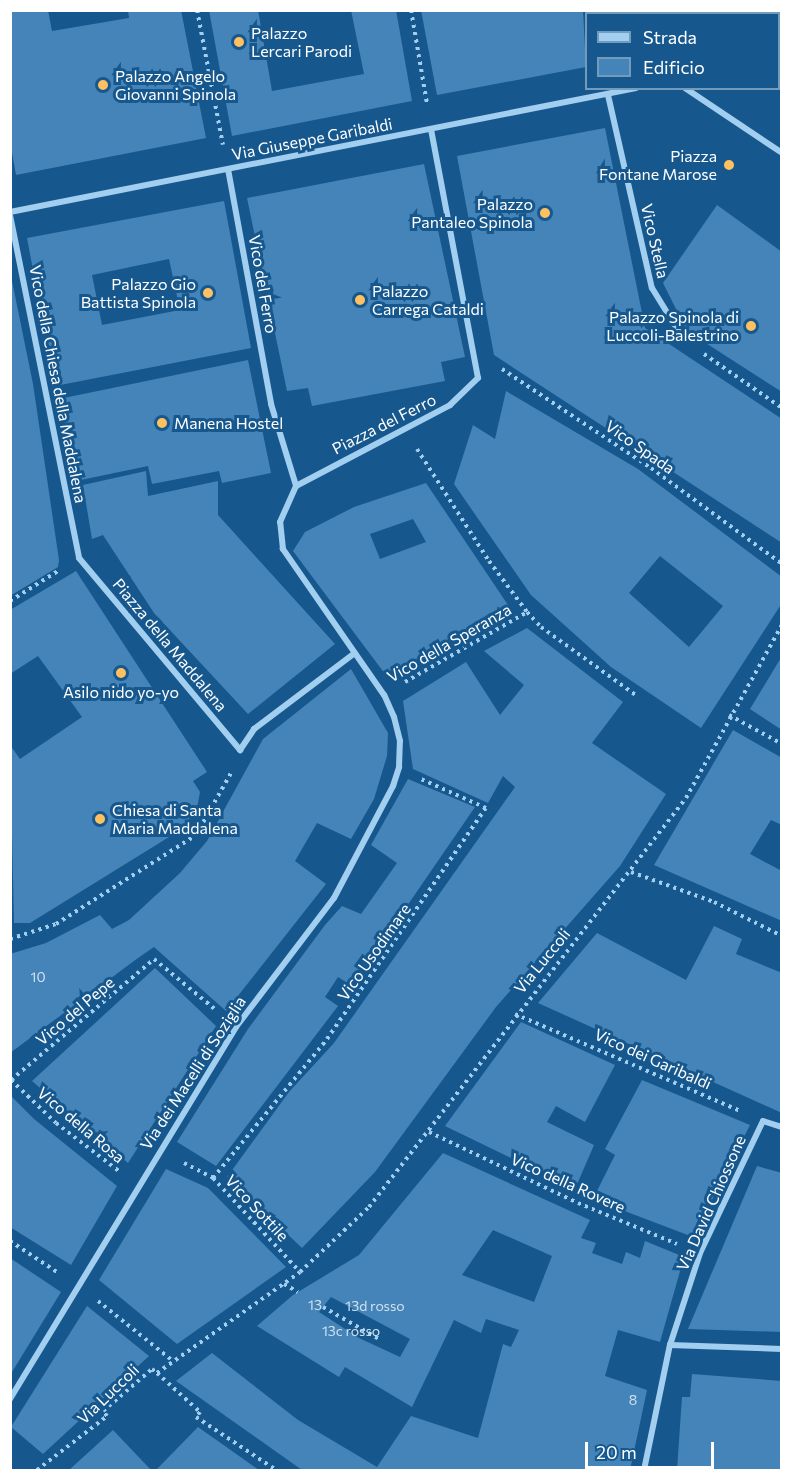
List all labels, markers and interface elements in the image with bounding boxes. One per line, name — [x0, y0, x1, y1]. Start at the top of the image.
legend — [585, 12, 780, 90]
place label: Palazzo Lercari Parodi — [251, 23, 352, 61]
text: Strada — [643, 26, 697, 48]
marker: Palazzo Lercari Parodi — [232, 35, 246, 49]
text: Edificio — [643, 56, 705, 78]
place label: Palazzo Angelo Giovanni Spinola — [115, 66, 236, 104]
marker: Palazzo Angelo Giovanni Spinola — [96, 78, 110, 92]
street label: Via Giuseppe Garibaldi — [230, 114, 394, 164]
place label: Piazza Fontane Marose — [599, 146, 717, 184]
marker: Piazza Fontane Marose — [722, 158, 736, 172]
place label: Palazzo Pantaleo Spinola — [411, 194, 533, 232]
street label: Vico Stella — [637, 202, 673, 280]
marker: Palazzo Pantaleo Spinola — [538, 206, 552, 220]
street label: Vico del Ferro — [245, 233, 281, 335]
street label: Vico della Chiesa della Maddalena — [25, 263, 91, 505]
place label: Palazzo Gio Battista Spinola — [81, 274, 196, 312]
place label: Palazzo Carrega Cataldi — [372, 281, 484, 319]
marker: Palazzo Gio Battista Spinola — [201, 286, 215, 300]
marker: Palazzo Carrega Cataldi — [353, 293, 367, 307]
place label: Palazzo Spinola di Luccoli-Balestrino — [606, 307, 739, 345]
marker: Palazzo Spinola di Luccoli-Balestrino — [744, 319, 758, 333]
street label: Piazza del Ferro — [329, 390, 439, 458]
place label: Manena Hostel — [174, 413, 283, 433]
marker: Manena Hostel — [155, 416, 169, 430]
street label: Vico Spada — [602, 416, 678, 478]
street label: Piazza della Maddalena — [109, 575, 231, 715]
street label: Vico della Speranza — [383, 600, 515, 686]
marker: Asilo nido yo-yo — [114, 666, 128, 680]
place label: Asilo nido yo-yo — [63, 682, 179, 702]
place label: Chiesa di Santa Maria Maddalena — [112, 800, 238, 838]
marker: Chiesa di Santa Maria Maddalena — [93, 812, 107, 826]
street label: Vico Usodimare — [333, 900, 415, 1004]
street label: Via Luccoli — [510, 925, 574, 997]
house number: 10 — [30, 969, 46, 985]
street label: Vico del Pepe — [32, 973, 118, 1049]
street label: Via dei Macelli di Soziglia — [136, 993, 250, 1153]
street label: Vico dei Garibaldi — [591, 1025, 715, 1093]
street label: Vico della Rosa — [33, 1083, 129, 1167]
street label: Via David Chiossone — [672, 1132, 750, 1274]
street label: Vico della Rovere — [508, 1149, 628, 1217]
street label: Vico Sottile — [221, 1171, 293, 1245]
house number: 13 — [308, 1297, 322, 1313]
house number: 13d rosso — [345, 1298, 405, 1314]
house number: 13c rosso — [322, 1323, 380, 1339]
street label: Via Luccoli — [73, 1360, 143, 1428]
house number: 8 — [629, 1392, 637, 1408]
scale bar — [588, 1430, 717, 1468]
text: 20 m — [596, 1441, 637, 1463]

